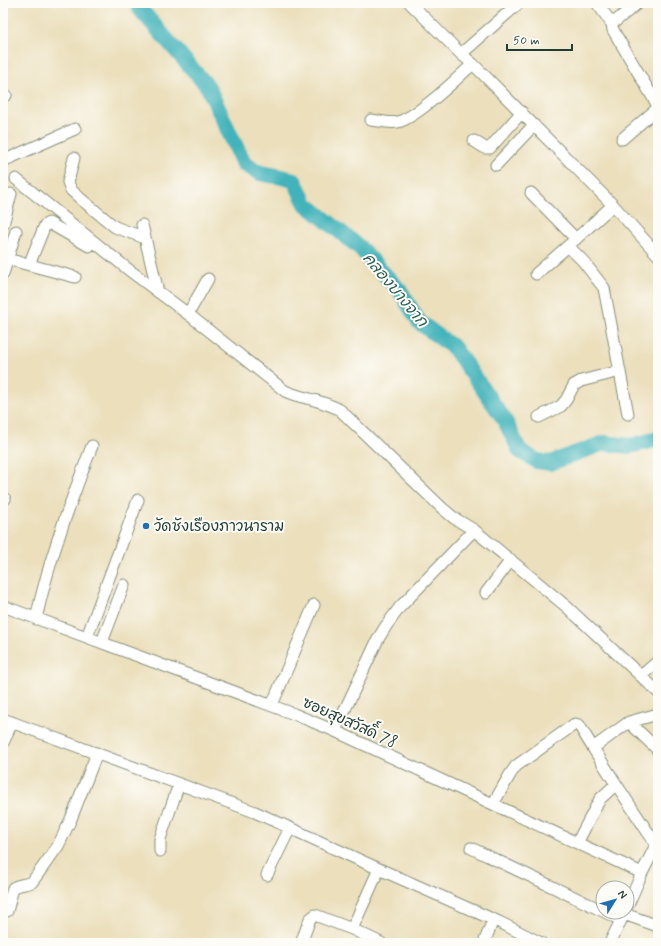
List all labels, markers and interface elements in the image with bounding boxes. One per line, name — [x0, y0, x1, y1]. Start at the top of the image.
scale bar — [507, 26, 572, 52]
text: 50 m — [513, 33, 540, 49]
water label: คลองบางจาก — [358, 249, 432, 332]
place label: วัดชังเรืองภาวนาราม — [154, 517, 284, 537]
marker: วัดชังเรืองภาวนาราม — [141, 521, 151, 531]
street label: ซอยสุขสวัสดิ์ 78 — [299, 688, 402, 753]
north arrow — [595, 880, 635, 920]
text: N — [614, 887, 630, 902]

